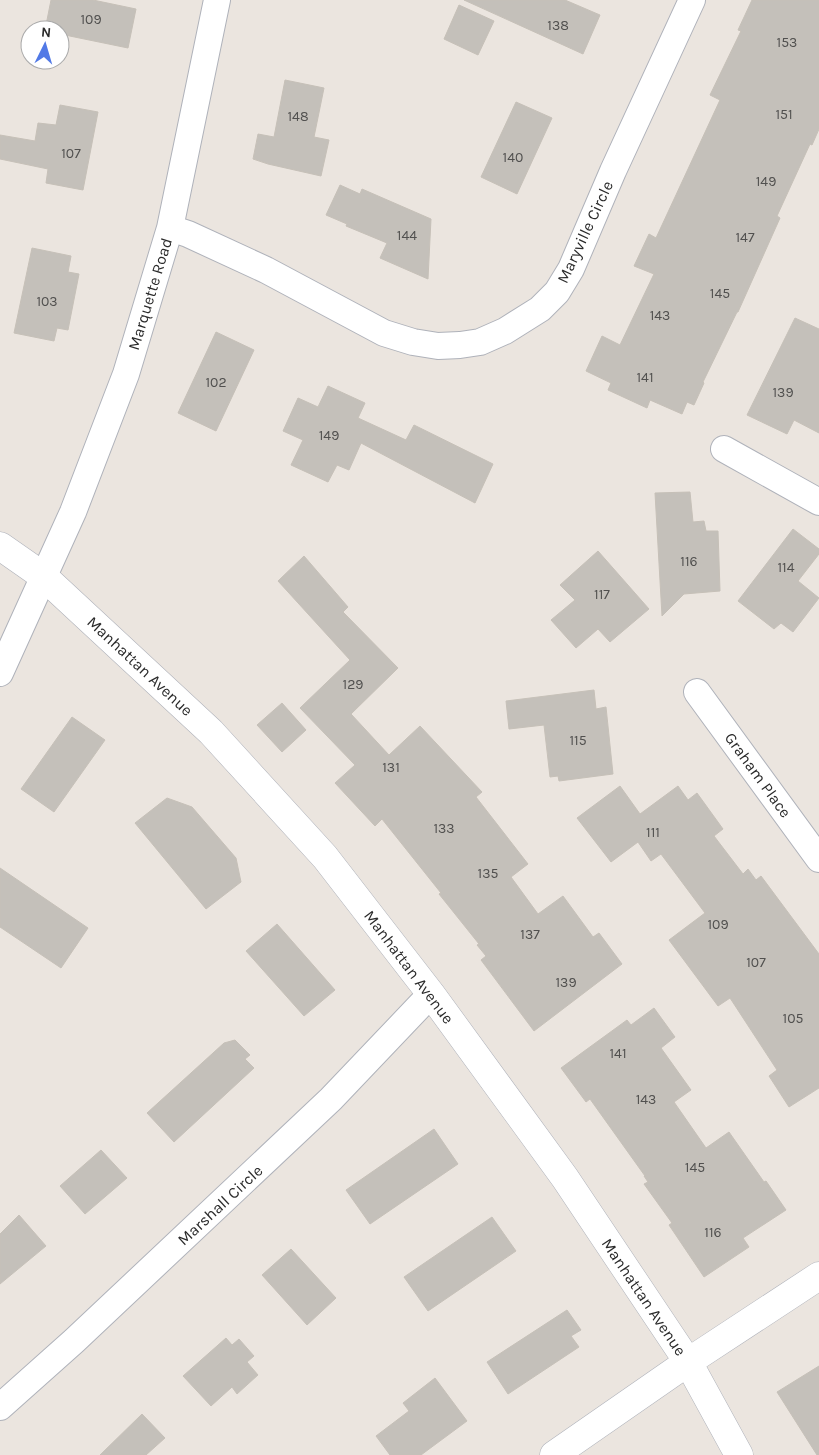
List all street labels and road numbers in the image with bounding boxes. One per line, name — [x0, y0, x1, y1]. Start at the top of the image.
street label: Maryville Circle — [553, 178, 617, 286]
street label: Marquette Road — [124, 236, 176, 352]
street label: Manhattan Avenue — [83, 612, 197, 720]
street label: Graham Place — [721, 729, 795, 821]
street label: Manhattan Avenue — [360, 906, 458, 1028]
street label: Marshall Circle — [174, 1161, 266, 1249]
street label: Manhattan Avenue — [598, 1235, 690, 1359]

